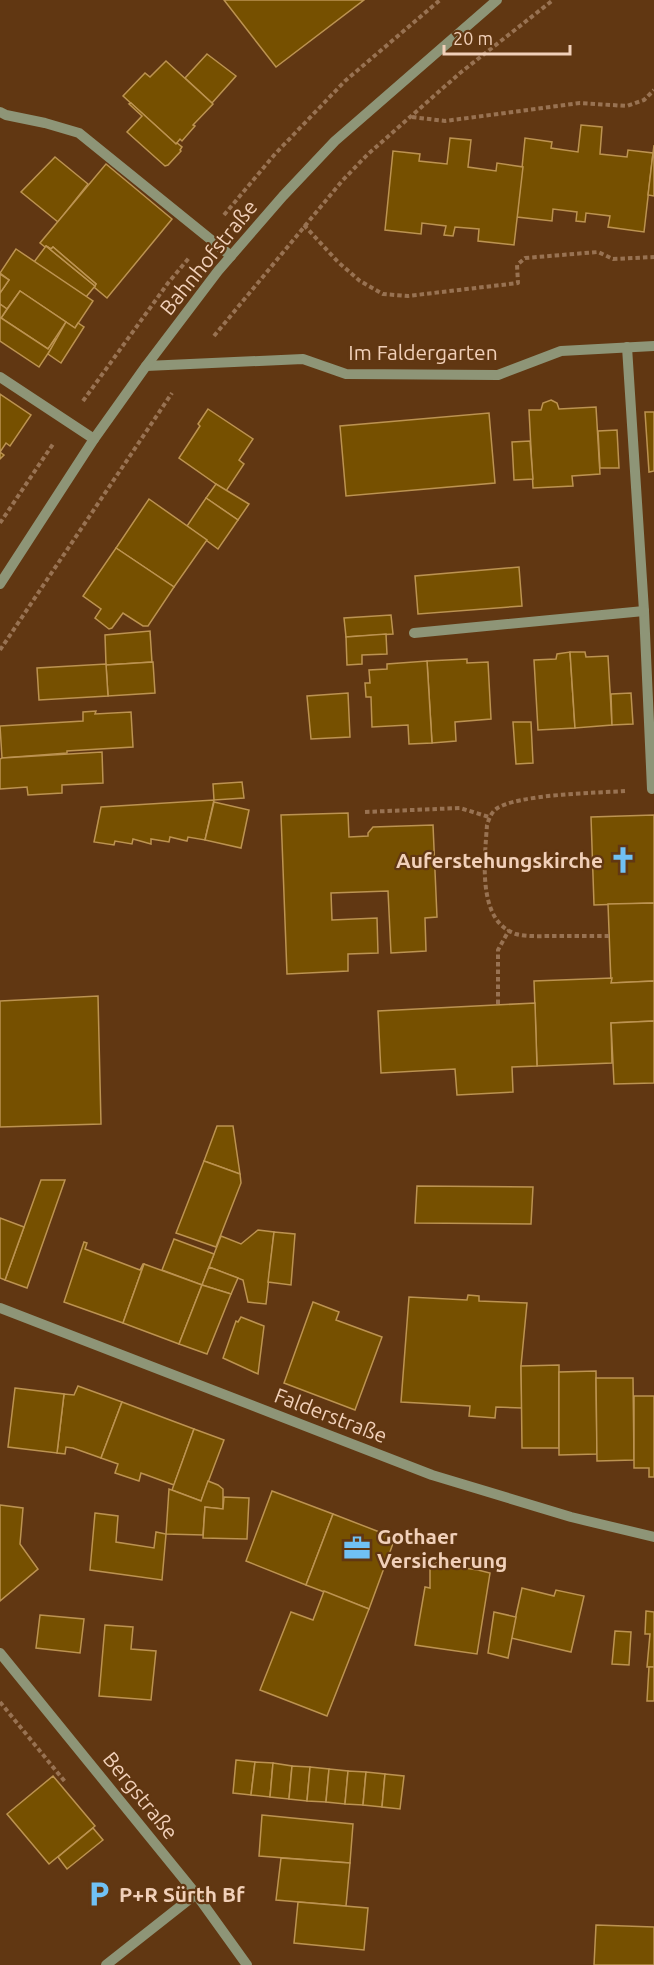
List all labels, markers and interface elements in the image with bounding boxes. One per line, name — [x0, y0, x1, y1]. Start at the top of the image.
scale bar — [444, 18, 570, 56]
text: 20 m — [453, 28, 493, 48]
street label: Bahnhofstraße — [154, 195, 262, 319]
street label: Im Faldergarten — [348, 340, 498, 364]
church icon: Auferstehungskirche — [608, 845, 638, 875]
place label: Auferstehungskirche — [396, 848, 603, 872]
street label: Falderstraße — [271, 1383, 391, 1447]
place label: Gothaer Versicherung — [377, 1524, 507, 1572]
office icon: Gothaer Versicherung — [342, 1533, 372, 1563]
street label: Bergstraße — [99, 1747, 183, 1843]
parking icon: P+R Sürth Bf — [84, 1879, 114, 1909]
place label: P+R Sürth Bf — [119, 1882, 245, 1906]

